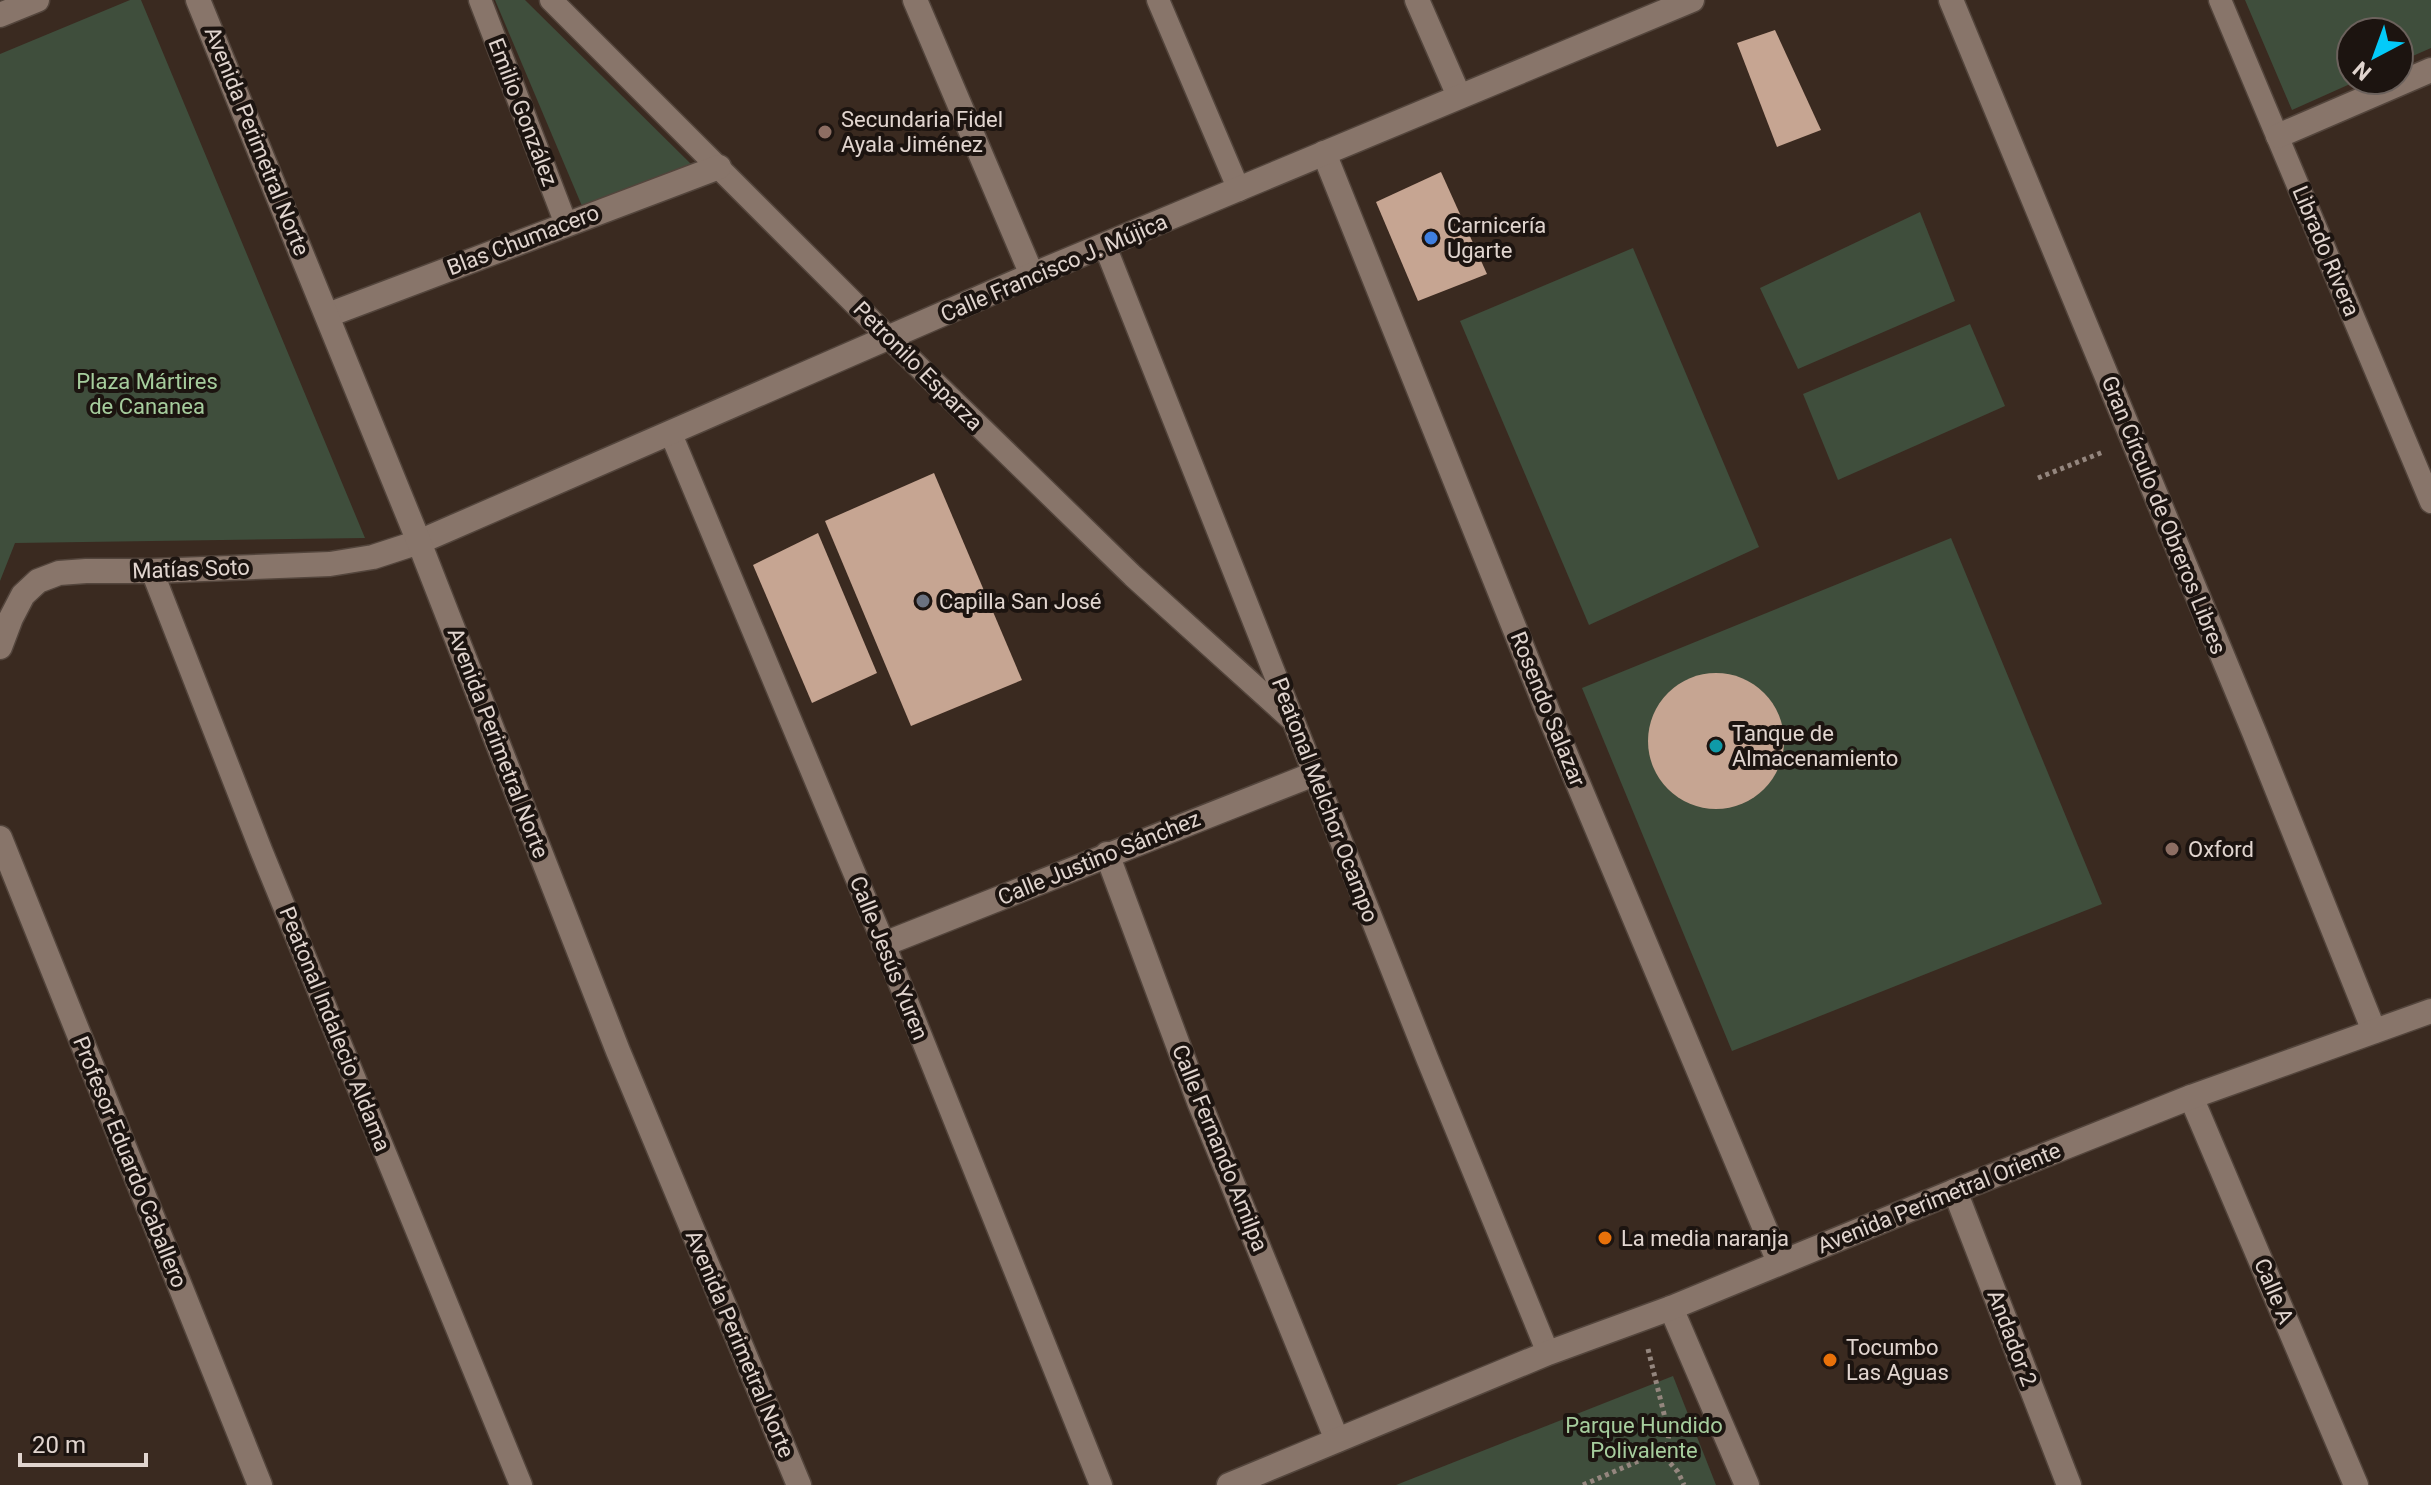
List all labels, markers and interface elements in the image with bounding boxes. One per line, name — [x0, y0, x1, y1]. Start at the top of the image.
north arrow — [2335, 16, 2415, 96]
street label: Avenida Perimetral Norte — [200, 23, 314, 259]
street label: Emilio González — [483, 35, 563, 190]
text: N — [2348, 56, 2376, 85]
place label: Secundaria Fidel Ayala Jiménez — [841, 107, 1003, 157]
marker: Secundaria Fidel Ayala Jiménez — [816, 123, 834, 141]
street label: Librado Rivera — [2287, 182, 2365, 320]
street label: Blas Chumacero — [444, 200, 602, 280]
street label: Calle Francisco J. Mújica — [937, 209, 1171, 327]
place label: Carnicería Ugarte — [1447, 213, 1546, 263]
marker: Carnicería Ugarte — [1422, 229, 1440, 247]
street label: Petronilo Esparza — [848, 296, 988, 436]
park label: Plaza Mártires de Cananea — [76, 369, 218, 419]
street label: Gran Círculo de Obreros Libres — [2097, 372, 2231, 658]
street label: Matías Soto — [132, 554, 250, 584]
place label: Capilla San José — [939, 589, 1101, 614]
marker: Capilla San José — [914, 592, 932, 610]
street label: Avenida Perimetral Norte — [443, 624, 553, 862]
street label: Rosendo Salazar — [1506, 628, 1591, 790]
street label: Peatonal Melchor Ocampo — [1267, 674, 1383, 926]
place label: Tanque de Almacenamiento — [1732, 721, 1898, 771]
marker: Tanque de Almacenamiento — [1707, 737, 1725, 755]
street label: Calle Justino Sánchez — [994, 806, 1204, 910]
place label: Oxford — [2188, 837, 2254, 862]
marker: Oxford — [2163, 840, 2181, 858]
street label: Calle Jesús Yuren — [845, 873, 933, 1043]
street label: Peatonal Indalecio Aldama — [274, 903, 396, 1155]
street label: Profesor Eduardo Caballero — [68, 1033, 192, 1291]
street label: Calle Fernando Amilpa — [1167, 1041, 1273, 1255]
street label: Avenida Perimetral Oriente — [1814, 1138, 2064, 1258]
place label: La media naranja — [1621, 1226, 1789, 1251]
street label: Avenida Perimetral Norte — [681, 1227, 799, 1461]
marker: La media naranja — [1596, 1229, 1614, 1247]
street label: Calle A — [2249, 1255, 2299, 1328]
street label: Andador 2 — [1982, 1286, 2042, 1390]
place label: Tocumbo Las Aguas — [1846, 1335, 1949, 1385]
marker: Tocumbo Las Aguas — [1821, 1351, 1839, 1369]
park label: Parque Hundido Polivalente — [1565, 1413, 1723, 1463]
scale bar — [20, 1417, 146, 1467]
text: 20 m — [32, 1431, 86, 1459]

